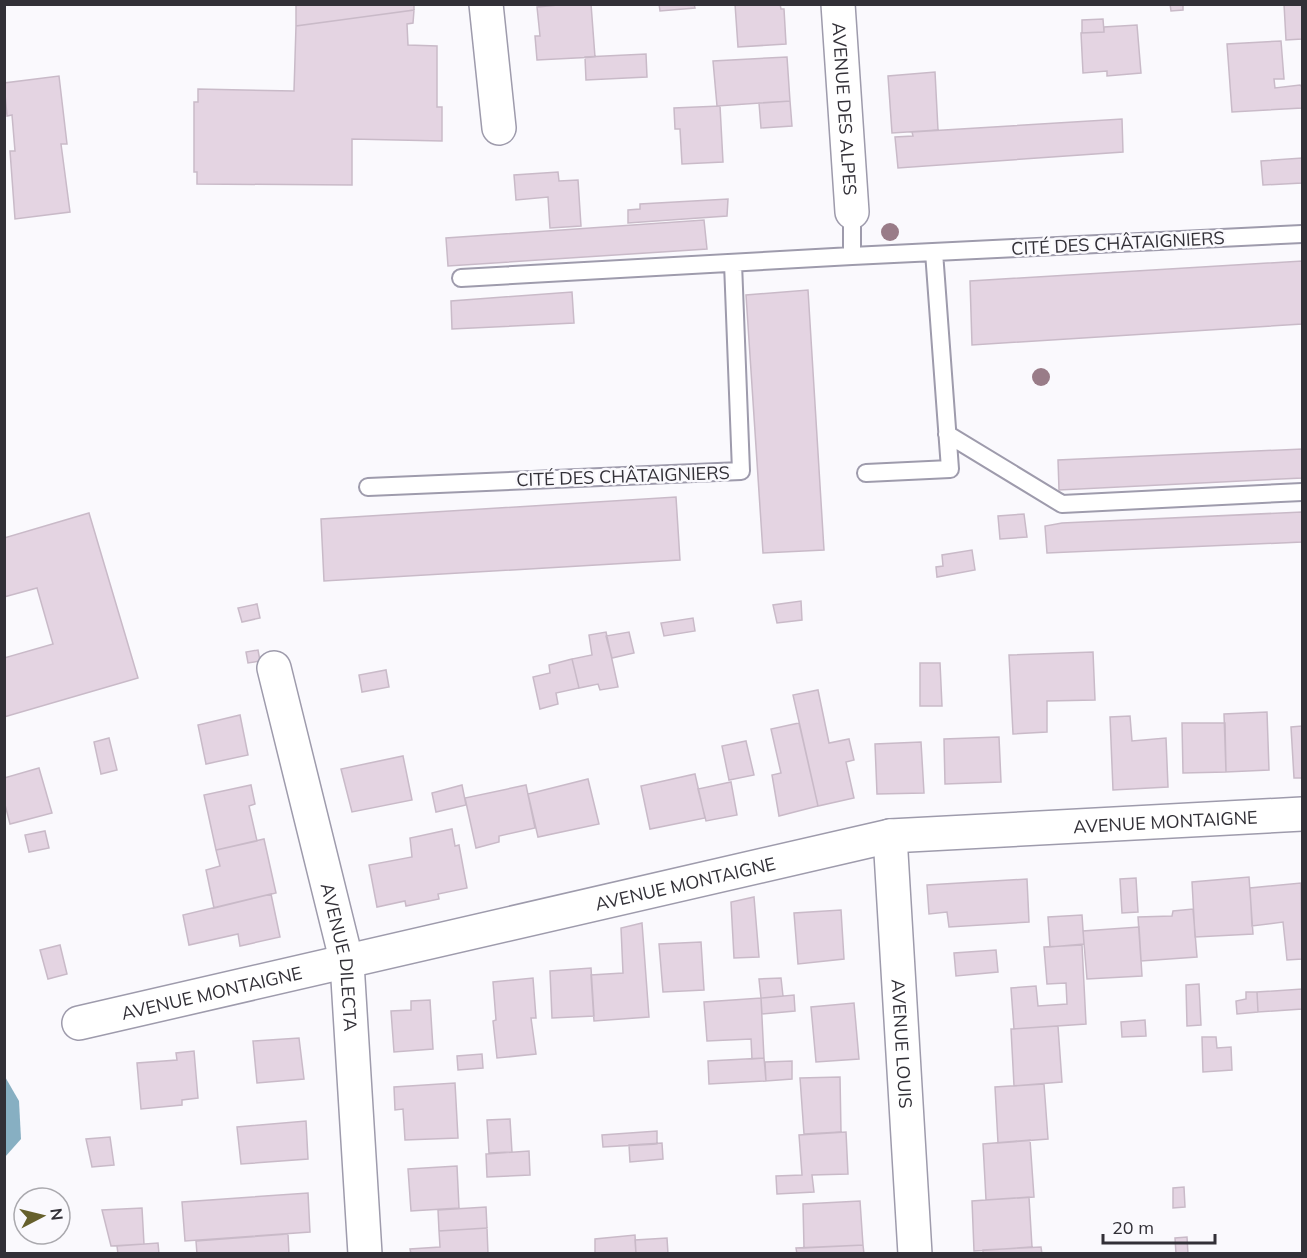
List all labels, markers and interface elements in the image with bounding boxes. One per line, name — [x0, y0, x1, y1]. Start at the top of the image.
street label: AVENUE DES ALPES — [828, 21, 862, 196]
street label: CITÉ DES CHÂTAIGNIERS — [1011, 226, 1225, 260]
street label: CITÉ DES CHÂTAIGNIERS — [516, 461, 730, 491]
street label: AVENUE MONTAIGNE — [1072, 805, 1258, 838]
street label: AVENUE MONTAIGNE — [592, 851, 778, 915]
street label: AVENUE DILECTA — [316, 880, 363, 1032]
street label: AVENUE MONTAIGNE — [119, 960, 304, 1024]
street label: AVENUE LOUIS — [887, 978, 918, 1109]
north arrow — [12, 1186, 72, 1246]
text: N — [46, 1207, 68, 1221]
scale bar — [1103, 1207, 1216, 1245]
text: 20 m — [1112, 1216, 1154, 1239]

